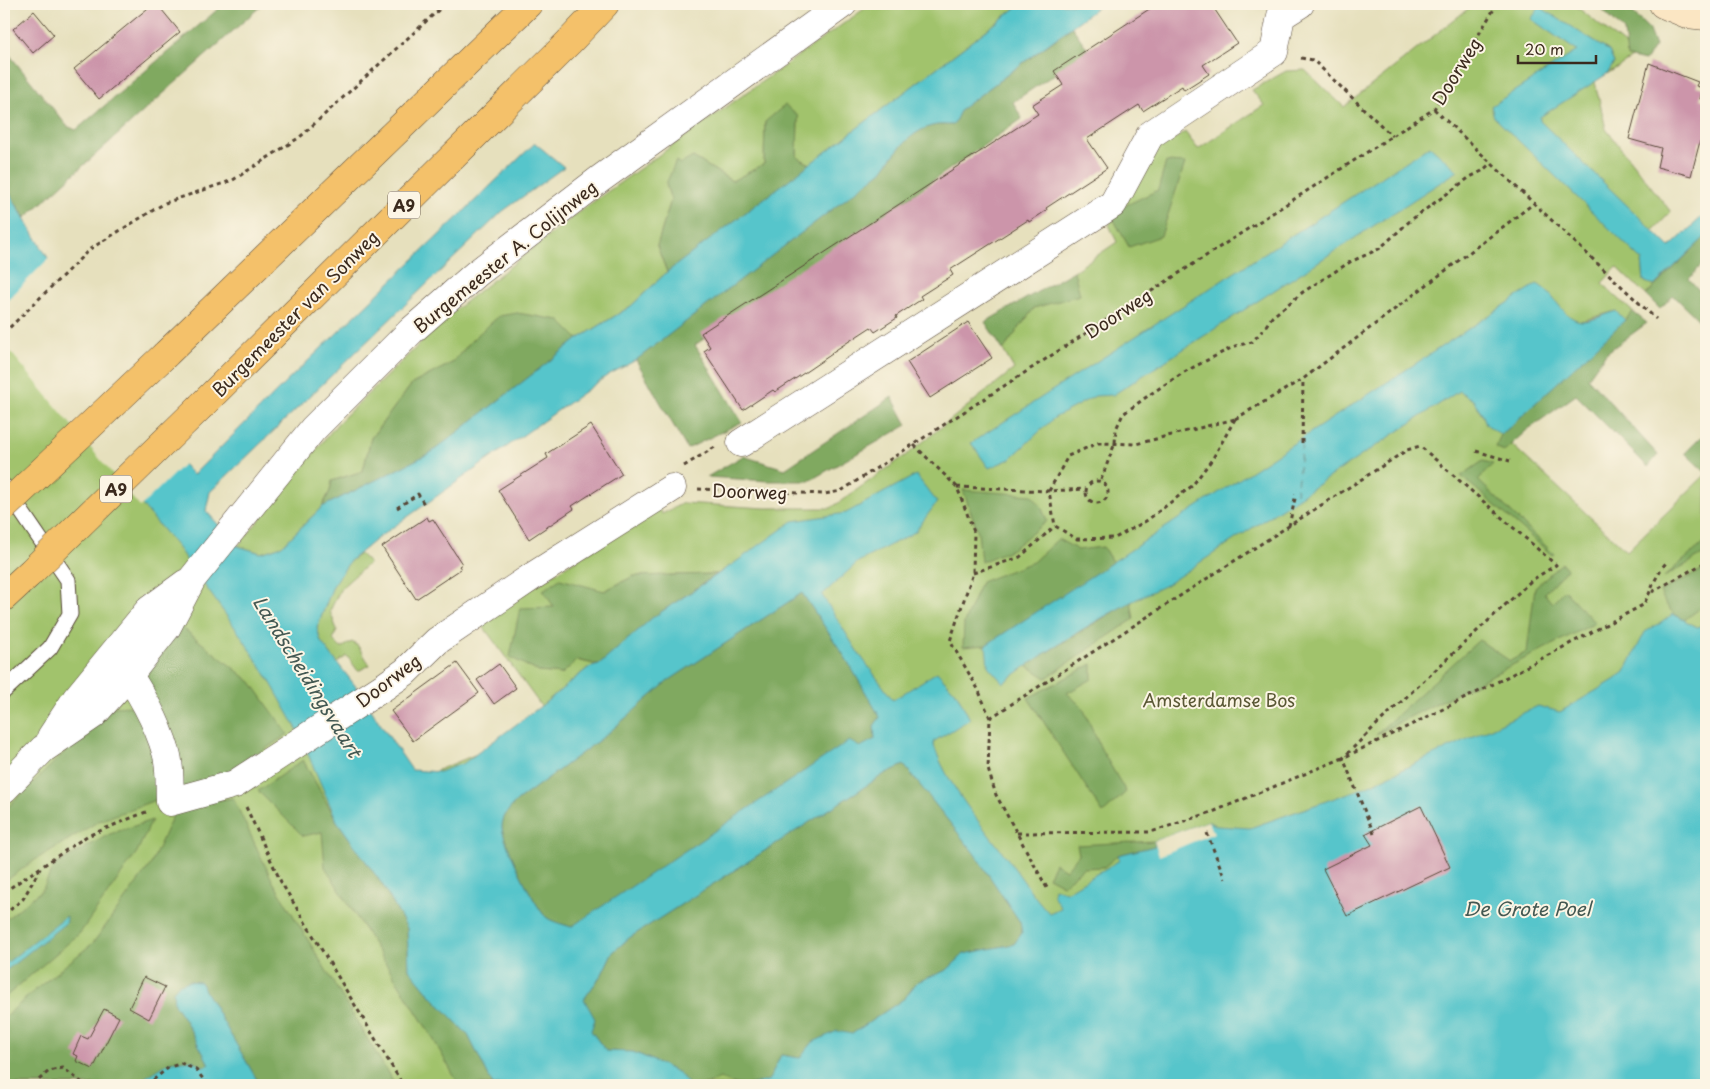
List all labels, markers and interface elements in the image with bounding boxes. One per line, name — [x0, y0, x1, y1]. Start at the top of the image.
street label: Doorweg — [1425, 32, 1487, 110]
scale bar — [1518, 32, 1595, 64]
text: 20 m — [1525, 37, 1564, 60]
street label: Burgemeester A. Colijnweg — [407, 173, 603, 339]
road number: A9 — [388, 192, 420, 218]
street label: Burgemeester van Sonweg — [205, 223, 385, 403]
street label: Doorweg — [1079, 281, 1157, 345]
road number: A9 — [100, 476, 132, 502]
street label: Doorweg — [712, 476, 788, 506]
water label: Landscheidingsvaart — [247, 590, 370, 764]
street label: Doorweg — [350, 647, 426, 713]
park label: Amsterdamse Bos — [1143, 686, 1296, 713]
water label: De Grote Poel — [1463, 894, 1594, 922]

